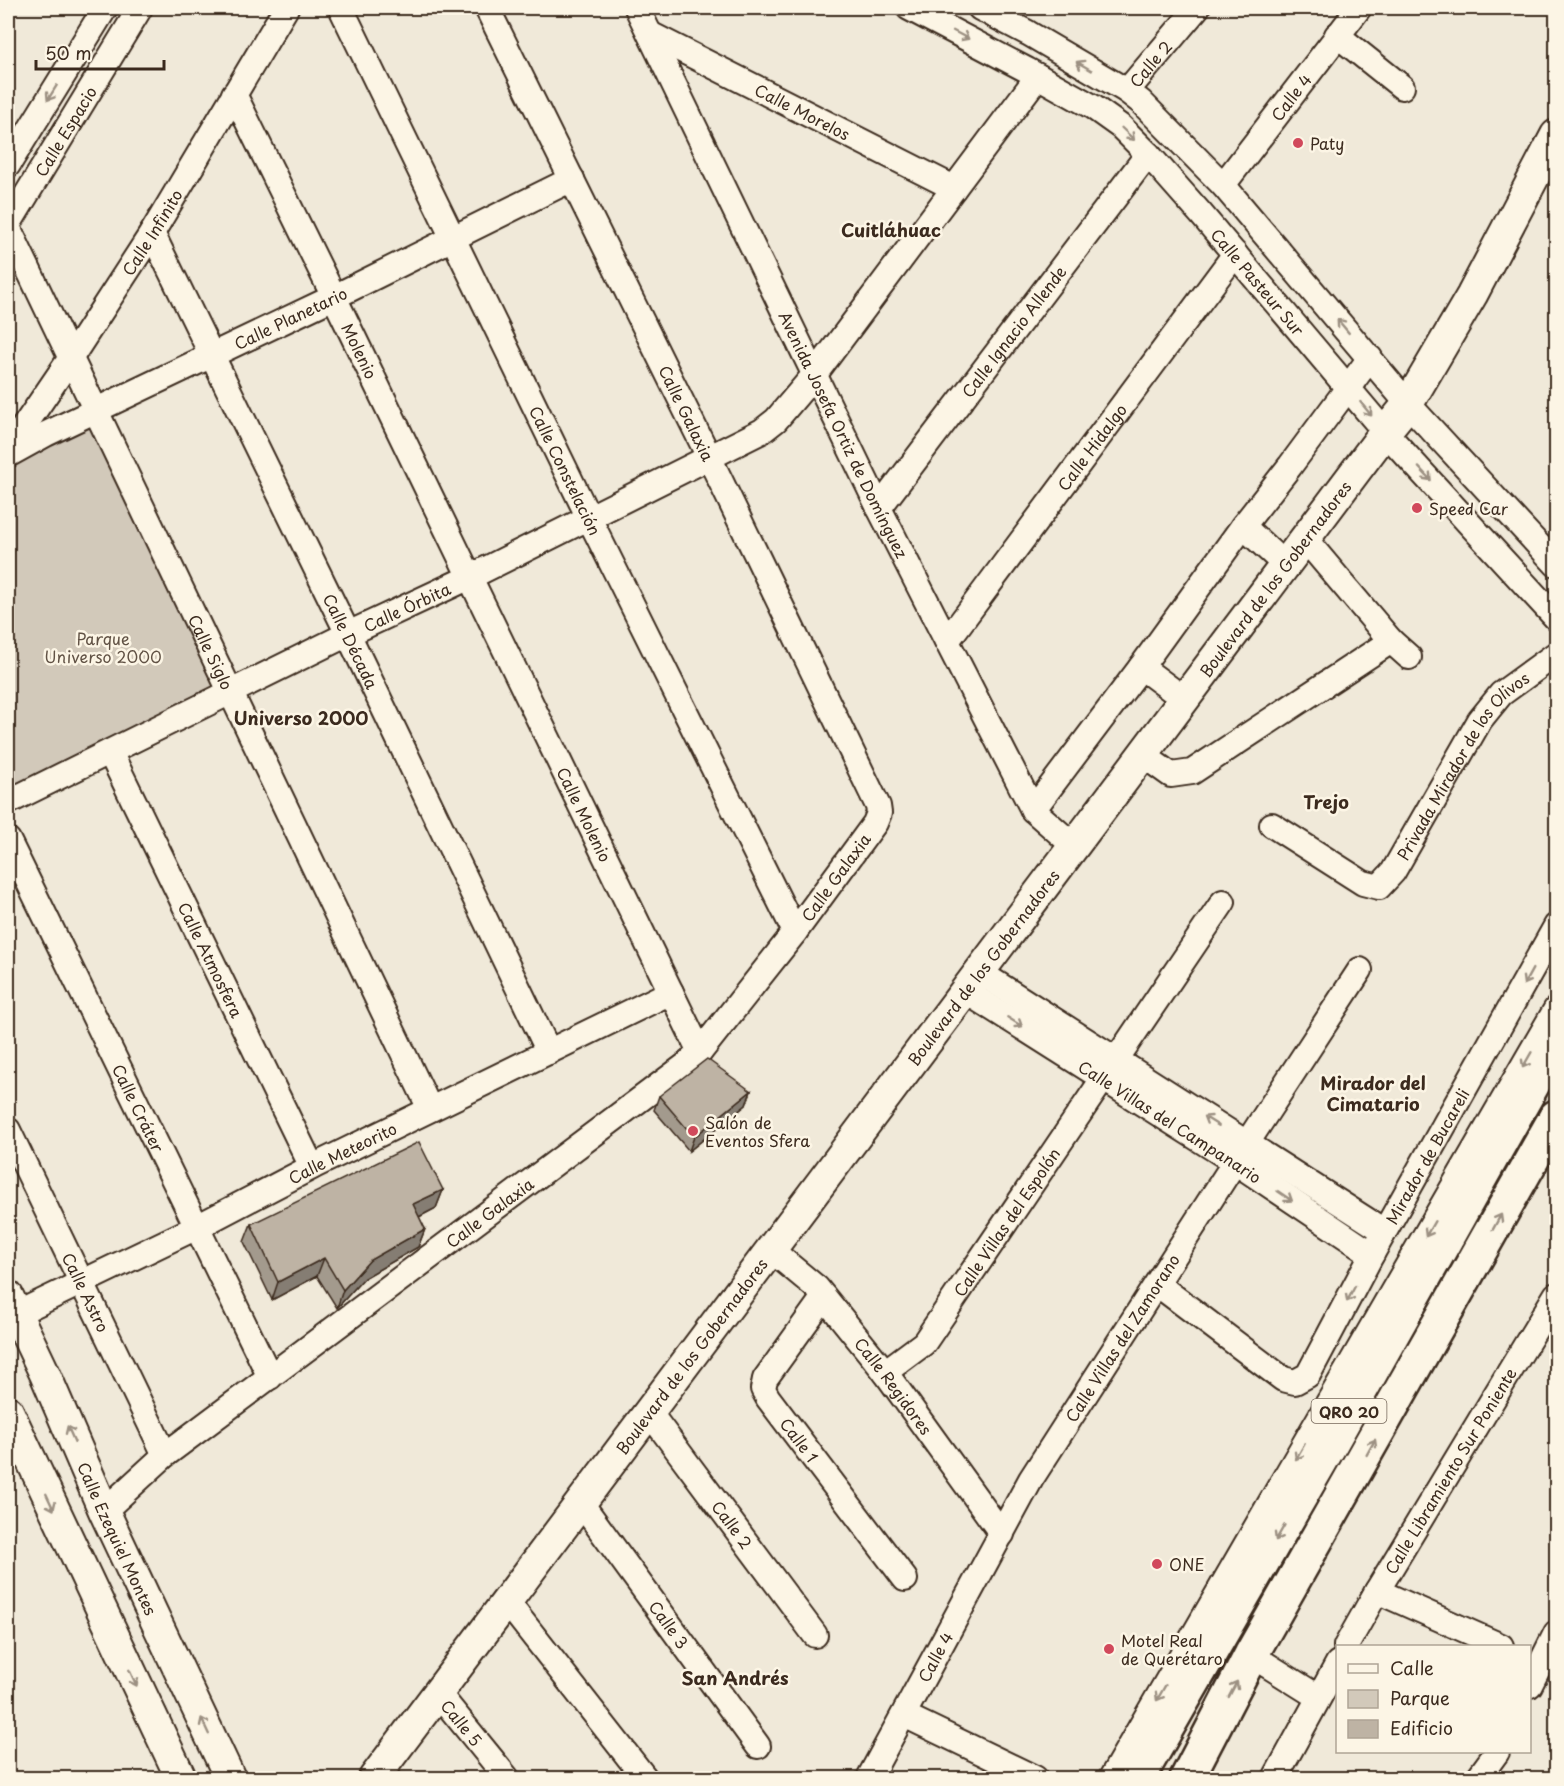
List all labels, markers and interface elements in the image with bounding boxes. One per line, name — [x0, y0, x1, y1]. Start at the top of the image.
one-way arrow — [951, 30, 969, 41]
scale bar — [36, 33, 164, 71]
street label: Calle 2 — [1123, 35, 1177, 92]
text: 50 m — [45, 39, 92, 66]
one-way arrow — [1076, 59, 1093, 71]
street label: Calle 4 — [1265, 68, 1317, 126]
street label: Calle Morelos — [751, 77, 854, 145]
street label: Calle Espacio — [28, 81, 102, 181]
one-way arrow — [46, 84, 58, 101]
one-way arrow — [1120, 126, 1135, 141]
place label: Paty — [1310, 131, 1344, 155]
marker: Paty — [1291, 136, 1305, 150]
street label: Calle Infinito — [116, 184, 188, 280]
district label: Cuitláhuac — [841, 216, 941, 243]
street label: Calle Pasteur Sur — [1206, 223, 1311, 341]
street label: Calle Ignacio Allende — [955, 260, 1071, 402]
street label: Calle Planetario — [230, 280, 351, 355]
street label: Avenida Josefa Ortiz de Domínguez — [773, 307, 915, 562]
one-way arrow — [1337, 318, 1350, 334]
street label: Molenio — [336, 319, 384, 383]
street label: Calle Galaxia — [653, 361, 721, 465]
street label: Calle Hidalgo — [1051, 398, 1132, 495]
one-way arrow — [1360, 400, 1373, 416]
street label: Calle Constelación — [524, 401, 608, 539]
one-way arrow — [1418, 467, 1432, 482]
street label: Boulevard de los Gobernadores — [1193, 476, 1356, 682]
place label: Speed Car — [1429, 496, 1509, 520]
marker: Speed Car — [1410, 501, 1424, 515]
street label: Calle Órbita — [359, 576, 454, 637]
street label: Calle Década — [318, 589, 385, 693]
street label: Calle Siglo — [183, 610, 240, 694]
park label: Parque Universo 2000 — [44, 626, 162, 668]
street label: Privada Mirador de los Olivos — [1390, 666, 1534, 864]
district label: Universo 2000 — [234, 704, 368, 731]
street label: Calle Molenio — [551, 763, 618, 866]
district label: Trejo — [1303, 788, 1349, 815]
street label: Calle Galaxia — [795, 828, 876, 926]
street label: Boulevard de los Gobernadores — [901, 864, 1065, 1070]
street label: Calle Atmosfera — [173, 898, 250, 1022]
one-way arrow — [1522, 968, 1534, 985]
one-way arrow — [1006, 1017, 1023, 1029]
one-way arrow — [1521, 1051, 1533, 1068]
street label: Calle Villas del Campanario — [1074, 1054, 1267, 1189]
street label: Calle Cráter — [107, 1060, 170, 1156]
district label: Mirador del Cimatario — [1320, 1069, 1426, 1117]
street label: Mirador de Bucareli — [1379, 1084, 1475, 1228]
place label: Salón de Eventos Sfera — [705, 1110, 810, 1152]
one-way arrow — [1203, 1114, 1220, 1126]
street label: Calle Meteorito — [284, 1116, 401, 1189]
marker: Salón de Eventos Sfera — [686, 1124, 700, 1138]
street label: Calle Villas del Espolón — [947, 1143, 1065, 1301]
street label: Calle Galaxia — [440, 1171, 538, 1253]
one-way arrow — [1276, 1190, 1292, 1202]
one-way arrow — [1491, 1214, 1503, 1231]
one-way arrow — [1424, 1220, 1436, 1237]
street label: Calle Astro — [57, 1248, 116, 1336]
street label: Calle Villas del Zamorano — [1059, 1249, 1185, 1426]
street label: Boulevard de los Gobernadores — [609, 1253, 773, 1459]
one-way arrow — [1345, 1285, 1357, 1302]
street label: Calle Regidores — [849, 1332, 938, 1439]
street label: Calle Libramiento Sur Poniente — [1378, 1362, 1522, 1578]
road number: QRO 20 — [1312, 1399, 1386, 1423]
street label: Calle 1 — [775, 1412, 825, 1467]
one-way arrow — [65, 1425, 76, 1444]
one-way arrow — [1365, 1438, 1377, 1455]
one-way arrow — [1294, 1443, 1306, 1460]
street label: Calle Ezequiel Montes — [72, 1458, 163, 1619]
one-way arrow — [45, 1492, 57, 1510]
street label: Calle 2 — [707, 1495, 759, 1553]
one-way arrow — [1273, 1524, 1285, 1541]
place label: ONE — [1169, 1552, 1204, 1576]
marker: ONE — [1150, 1557, 1164, 1571]
street label: Calle 3 — [644, 1595, 695, 1653]
street label: Calle 4 — [911, 1627, 958, 1686]
place label: Motel Real de Querétaro — [1121, 1628, 1223, 1670]
marker: Motel Real de Querétaro — [1102, 1642, 1116, 1656]
legend — [1336, 1645, 1531, 1753]
text: Calle — [1390, 1654, 1434, 1681]
district label: San Andrés — [681, 1664, 789, 1691]
one-way arrow — [128, 1669, 140, 1687]
one-way arrow — [1228, 1681, 1239, 1699]
one-way arrow — [1154, 1684, 1166, 1701]
text: Parque — [1390, 1684, 1450, 1711]
street label: Calle 5 — [436, 1694, 488, 1751]
text: Edificio — [1390, 1714, 1453, 1741]
one-way arrow — [199, 1717, 211, 1735]

